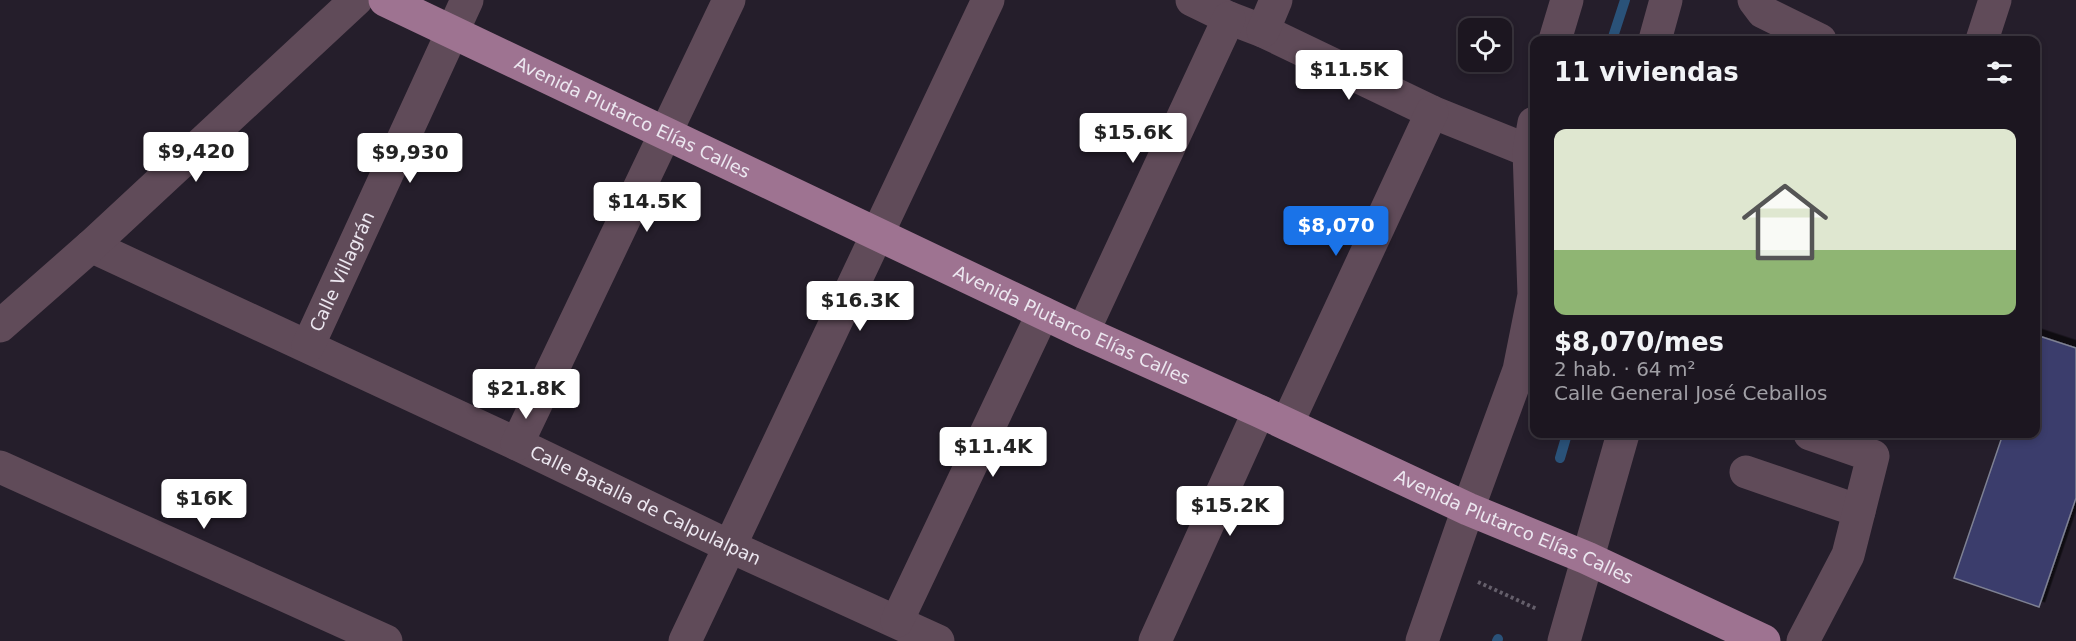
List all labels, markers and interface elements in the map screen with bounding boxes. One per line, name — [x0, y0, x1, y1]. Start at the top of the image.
map controls — [1458, 18, 1512, 72]
button: locate — [1458, 18, 1512, 72]
pin: $11.5K — [1300, 50, 1398, 101]
street label: Avenida Plutarco Elías Calles — [511, 52, 754, 182]
icon: filters — [1983, 56, 2016, 89]
text: $11.5K — [1310, 57, 1388, 81]
text: 11 viviendas — [1554, 57, 1739, 87]
pin: $15.6K — [1084, 113, 1182, 164]
text: $15.6K — [1094, 120, 1172, 144]
pin: $9,420 — [147, 132, 245, 183]
pin: $9,930 — [361, 133, 459, 184]
text: $9,420 — [157, 139, 235, 163]
text: $9,930 — [371, 140, 449, 164]
icon: home — [1731, 168, 1839, 276]
pin: $14.5K — [598, 182, 696, 233]
text: $14.5K — [608, 189, 686, 213]
pin: $8,070 — [1287, 206, 1385, 257]
street label: Calle Villagrán — [305, 208, 378, 335]
text: $8,070 — [1297, 213, 1375, 237]
street label: Avenida Plutarco Elías Calles — [950, 261, 1194, 389]
pin: $16.3K — [811, 281, 909, 332]
text: $16.3K — [821, 288, 899, 312]
text: $8,070/mes — [1554, 327, 1724, 357]
text: 2 hab. · 64 m² — [1554, 357, 1695, 381]
pin: $21.8K — [477, 369, 575, 420]
text: $21.8K — [487, 376, 565, 400]
text: Calle General José Ceballos — [1554, 381, 1827, 405]
pin: $11.4K — [944, 427, 1042, 478]
text: $11.4K — [954, 434, 1032, 458]
street label: Calle Batalla de Calpulalpan — [527, 441, 764, 569]
street label: Avenida Plutarco Elías Calles — [1391, 465, 1637, 588]
pin: $16K — [168, 479, 240, 530]
text: $16K — [175, 486, 233, 510]
pin: $15.2K — [1181, 486, 1279, 537]
text: $15.2K — [1191, 493, 1269, 517]

